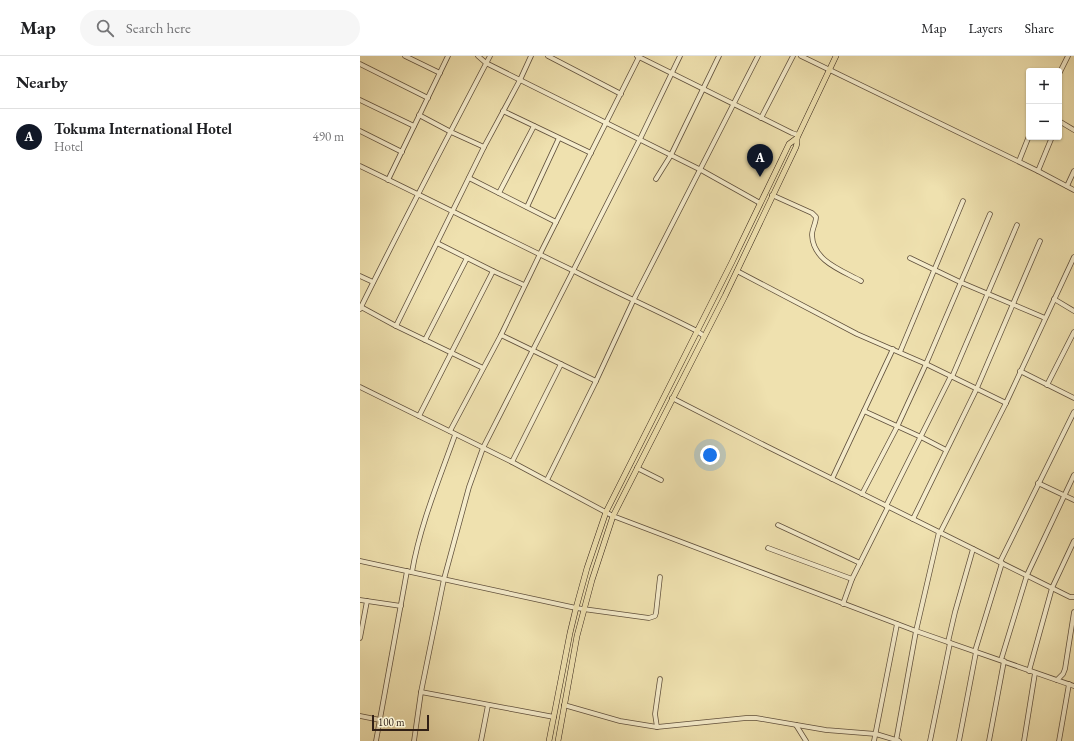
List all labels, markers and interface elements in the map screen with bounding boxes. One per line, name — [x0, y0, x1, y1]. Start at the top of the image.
search box — [80, 10, 360, 46]
text: Map — [20, 15, 56, 40]
icon: search — [94, 17, 116, 39]
text: Search here — [126, 18, 191, 37]
text: Map — [921, 19, 946, 37]
text: Layers — [968, 19, 1003, 37]
text: Share — [1025, 19, 1054, 37]
map controls — [1026, 68, 1062, 140]
button: + — [1026, 68, 1062, 104]
text: Nearby — [16, 71, 68, 93]
button: − — [1026, 104, 1062, 140]
text: Tokuma International Hotel — [54, 119, 232, 138]
text: A — [24, 128, 34, 145]
text: 490 m — [313, 128, 344, 145]
text: Hotel — [54, 138, 83, 155]
pin: A — [747, 144, 773, 177]
your location — [700, 445, 720, 465]
scale bar — [372, 713, 429, 732]
text: 100 m — [378, 715, 405, 729]

